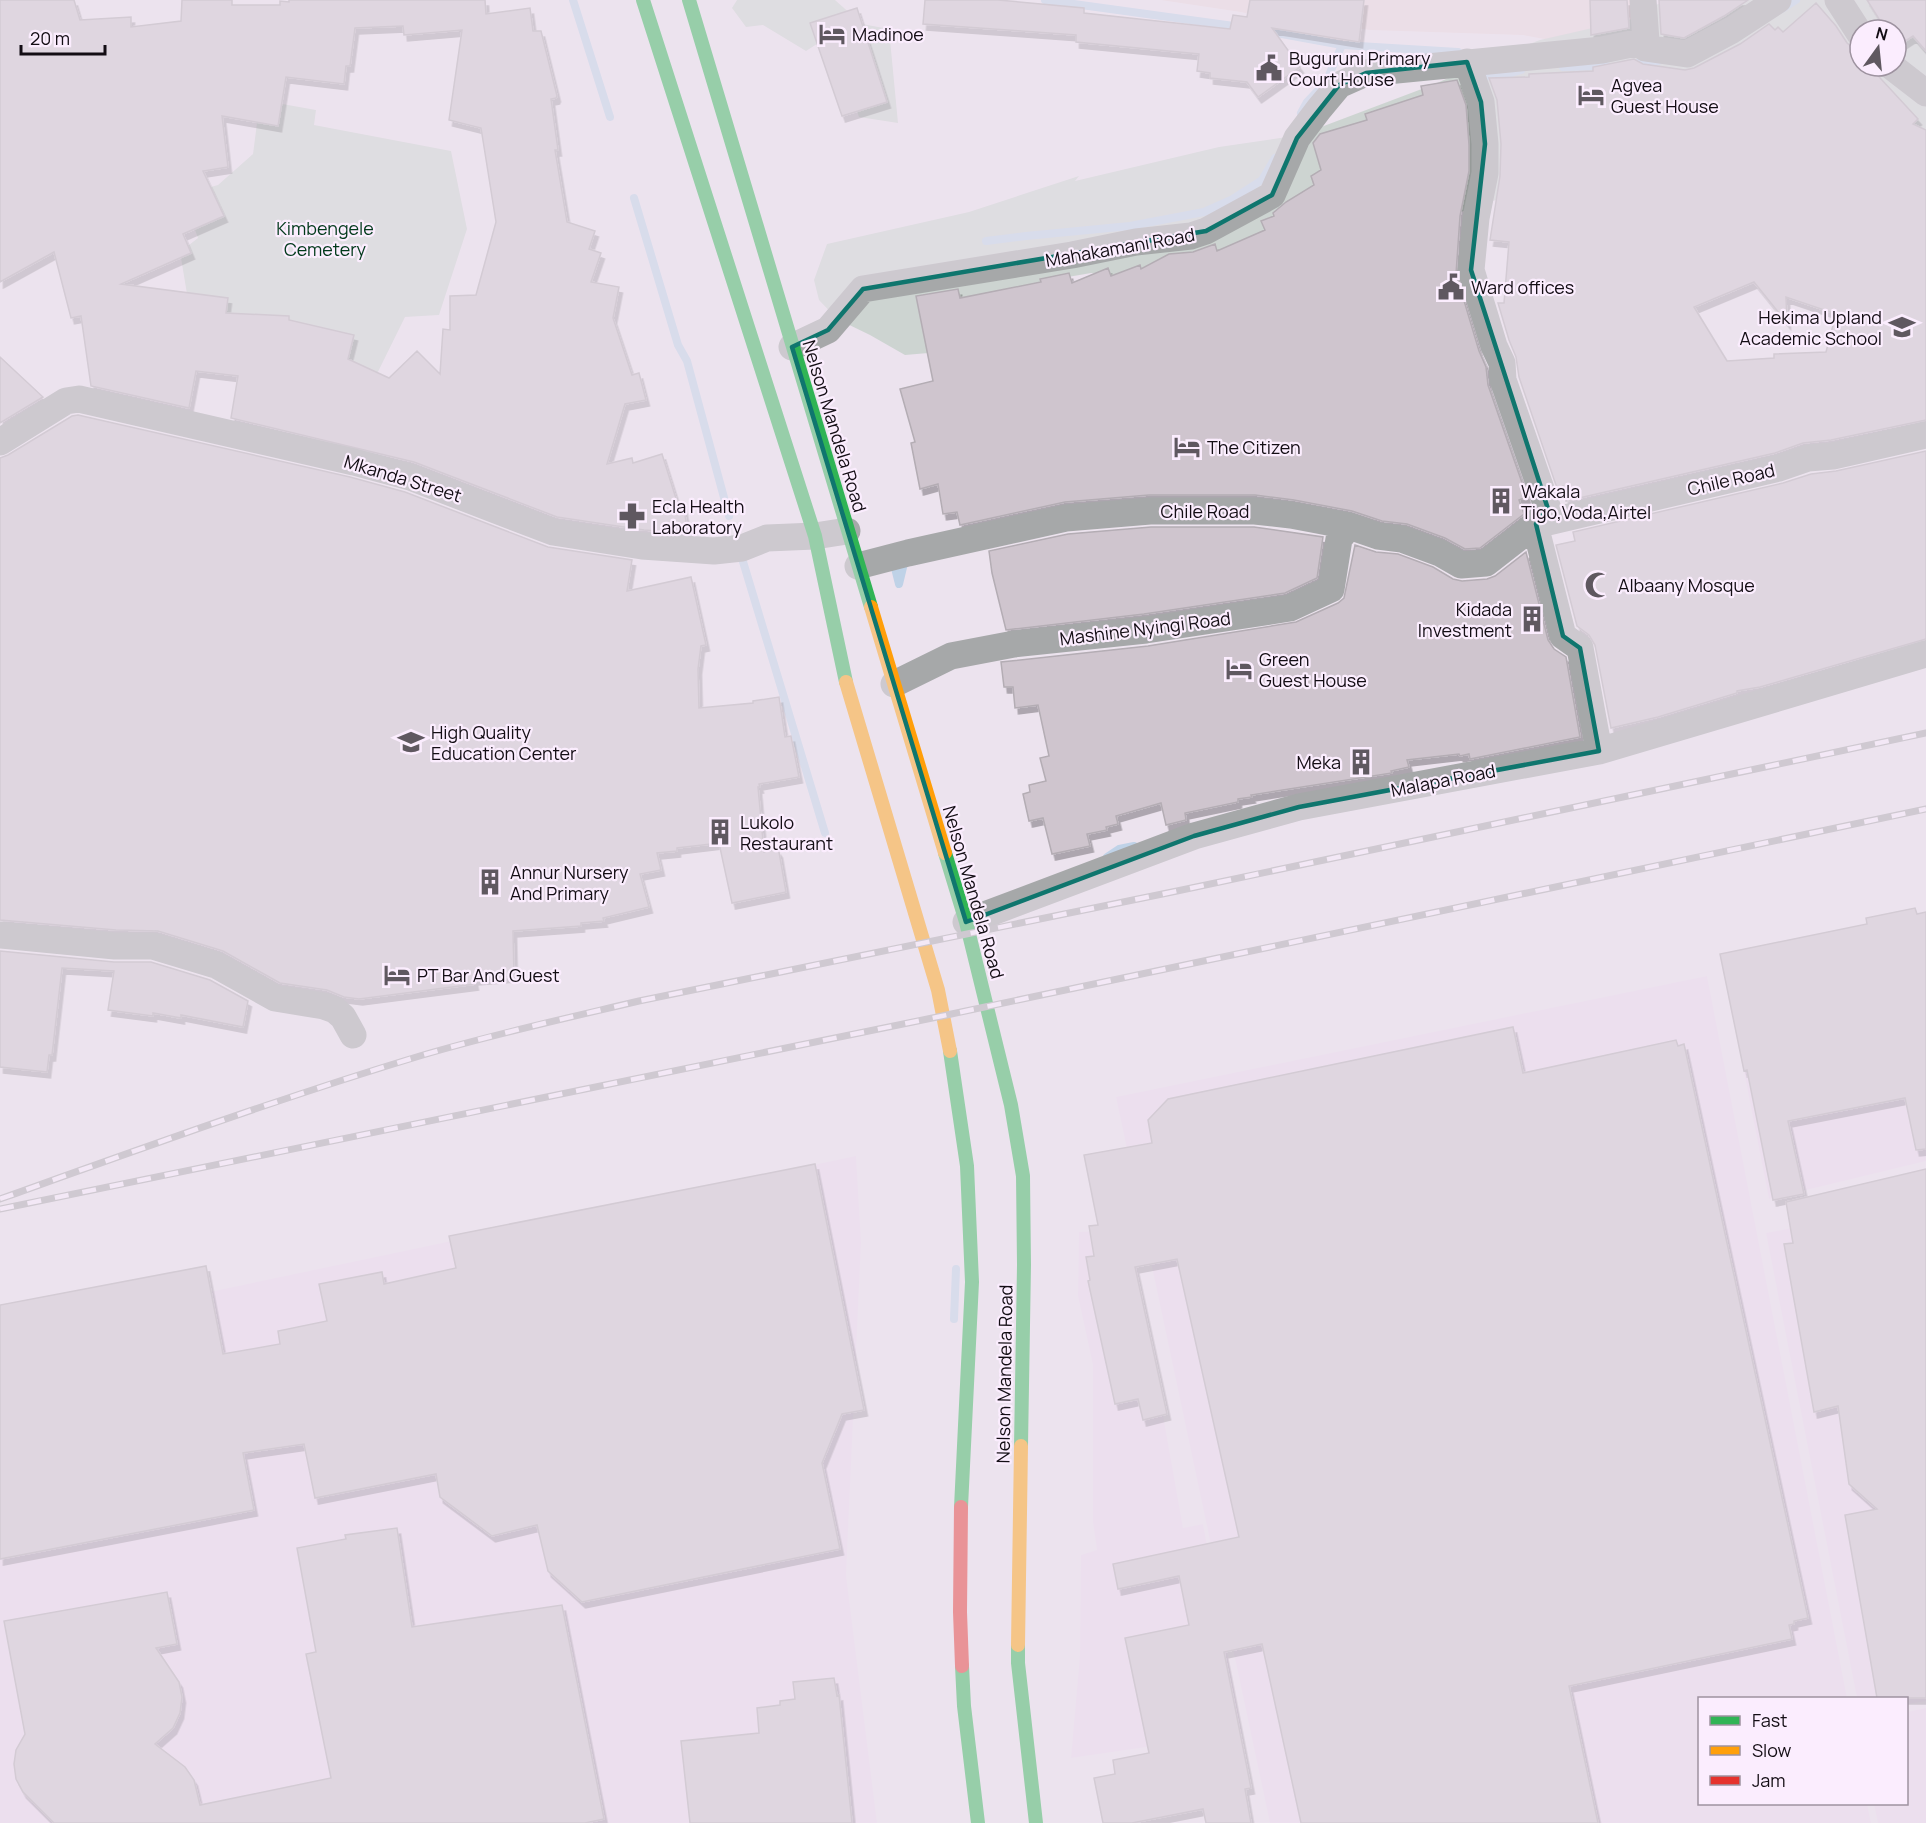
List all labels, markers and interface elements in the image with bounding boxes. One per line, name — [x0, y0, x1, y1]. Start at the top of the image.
scale bar — [21, 18, 105, 56]
north arrow — [1848, 18, 1908, 78]
hotel icon: Madinoe — [817, 19, 847, 49]
text: N — [1873, 21, 1890, 46]
place label: Madinoe — [852, 22, 924, 46]
text: 20 m — [30, 26, 70, 50]
place label: Buguruni Primary Court House — [1289, 46, 1431, 91]
public building icon: Buguruni Primary Court House — [1254, 53, 1284, 83]
place label: Agvea Guest House — [1611, 73, 1719, 118]
hotel icon: Agvea Guest House — [1576, 80, 1606, 110]
park label: Kimbengele Cemetery — [276, 216, 374, 261]
street label: Mahakamani Road — [1043, 222, 1197, 272]
public building icon: Ward offices — [1436, 272, 1466, 302]
place label: Ward offices — [1471, 275, 1574, 299]
place label: Hekima Upland Academic School — [1739, 305, 1882, 350]
school or university icon: Hekima Upland Academic School — [1887, 312, 1917, 342]
street label: Nelson Mandela Road — [797, 337, 873, 515]
hotel icon: The Citizen — [1172, 432, 1202, 462]
place label: The Citizen — [1207, 435, 1301, 459]
street label: Mkanda Street — [341, 449, 465, 507]
street label: Chile Road — [1685, 457, 1777, 501]
place label: Wakala Tigo,Voda,Airtel — [1521, 479, 1651, 524]
building icon: Wakala Tigo,Voda,Airtel — [1486, 486, 1516, 516]
place label: Ecla Health Laboratory — [652, 494, 745, 539]
street label: Chile Road — [1161, 499, 1249, 523]
pharmacy icon: Ecla Health Laboratory — [617, 501, 647, 531]
mosque icon: Albaany Mosque — [1583, 570, 1613, 600]
place label: Albaany Mosque — [1618, 573, 1755, 597]
place label: Kidada Investment — [1418, 597, 1512, 642]
building icon: Kidada Investment — [1517, 604, 1547, 634]
street label: Mashine Nyingi Road — [1058, 606, 1232, 650]
place label: Green Guest House — [1259, 647, 1367, 692]
hotel icon: Green Guest House — [1224, 654, 1254, 684]
place label: High Quality Education Center — [431, 720, 577, 765]
school or university icon: High Quality Education Center — [396, 727, 426, 757]
building icon: Meka — [1346, 747, 1376, 777]
place label: Meka — [1296, 750, 1341, 774]
street label: Malapa Road — [1389, 758, 1497, 802]
street label: Nelson Mandela Road — [938, 803, 1010, 981]
place label: Lukolo Restaurant — [740, 810, 833, 855]
building icon: Lukolo Restaurant — [705, 817, 735, 847]
place label: Annur Nursery And Primary — [510, 860, 629, 905]
building icon: Annur Nursery And Primary — [475, 867, 505, 897]
hotel icon: PT Bar And Guest — [382, 960, 412, 990]
place label: PT Bar And Guest — [417, 963, 560, 987]
street label: Nelson Mandela Road — [990, 1284, 1018, 1464]
legend — [1698, 1697, 1908, 1805]
text: Fast — [1752, 1708, 1787, 1732]
text: Slow — [1752, 1738, 1792, 1762]
text: Jam — [1752, 1768, 1786, 1792]

